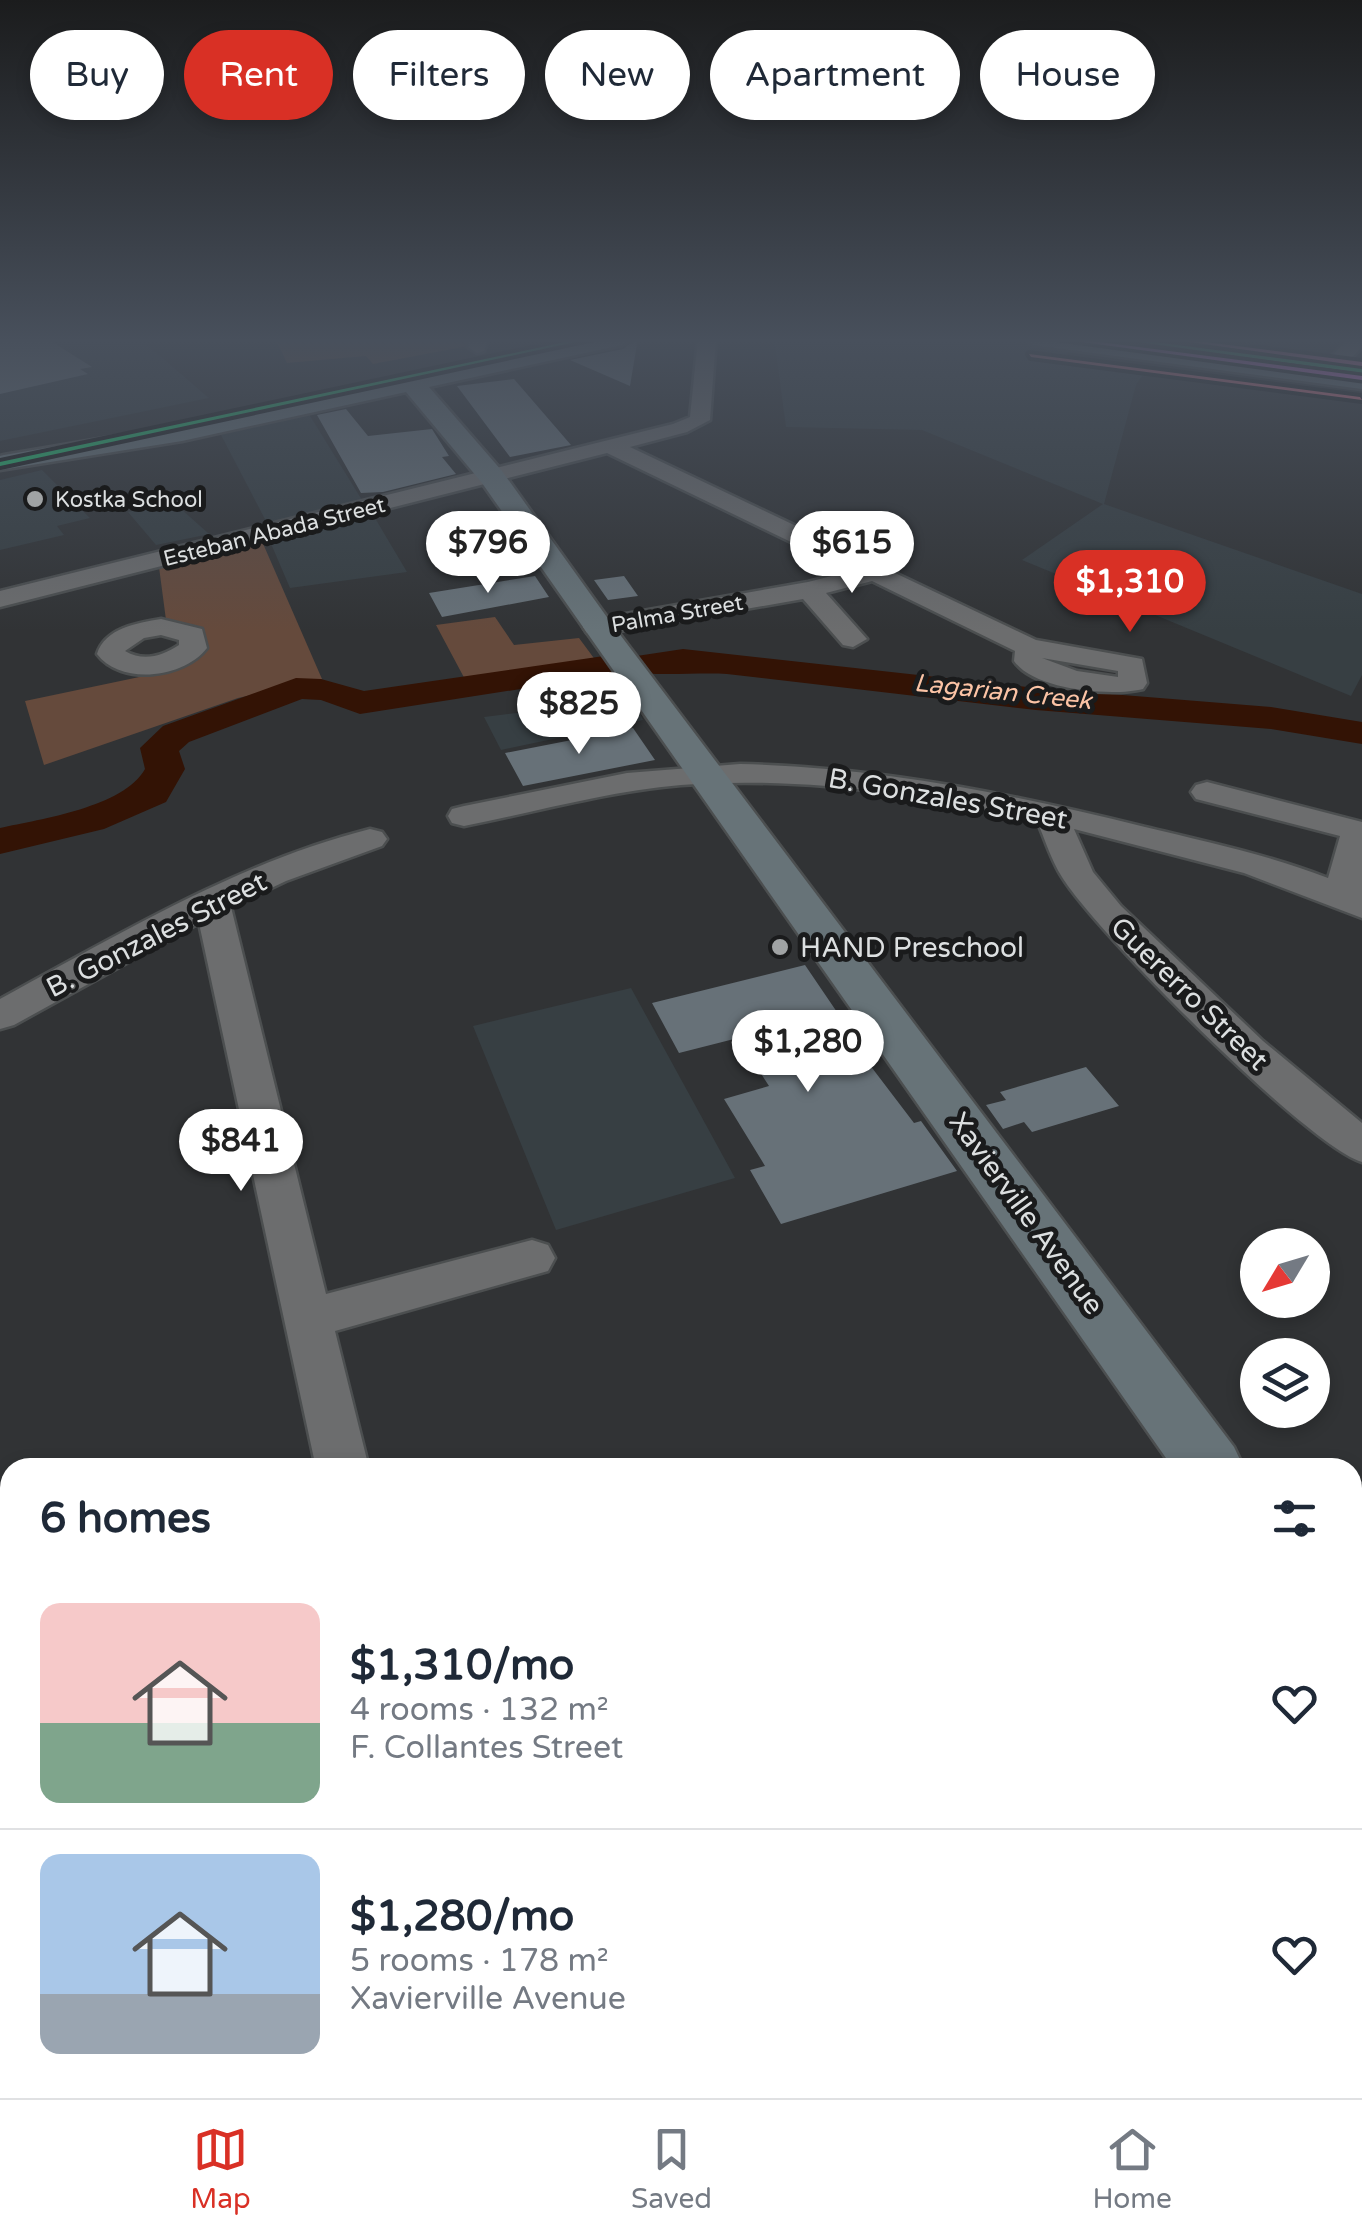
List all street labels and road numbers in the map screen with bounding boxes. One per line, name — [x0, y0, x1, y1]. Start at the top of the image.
street label: Esteban Abada Street — [161, 492, 388, 572]
street label: Palma Street — [609, 590, 745, 638]
street label: B. Gonzales Street — [826, 761, 1070, 837]
street label: B. Gonzales Street — [41, 865, 272, 1005]
street label: Guererro Street — [1104, 910, 1275, 1078]
street label: Xavierville Avenue — [941, 1106, 1111, 1321]

